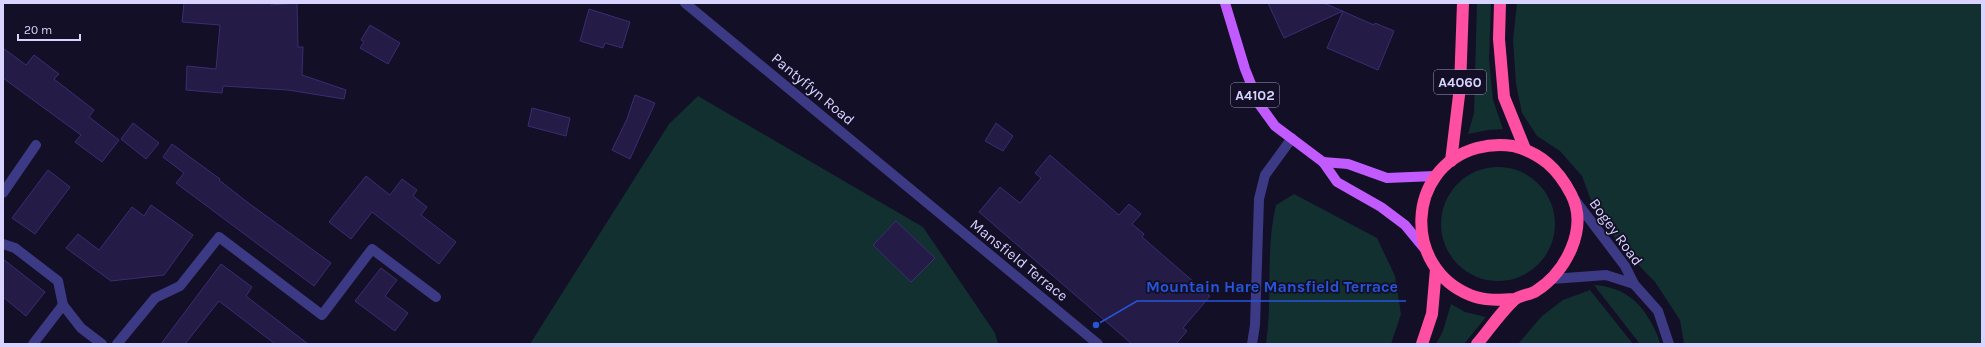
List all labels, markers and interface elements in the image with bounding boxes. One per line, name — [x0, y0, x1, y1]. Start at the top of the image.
scale bar — [18, 16, 80, 42]
text: 20 m — [24, 23, 52, 37]
street label: Pantyffyn Road — [768, 49, 858, 129]
road number: A4060 — [1434, 70, 1486, 94]
road number: A4102 — [1231, 83, 1279, 107]
street label: Bogey Road — [1586, 195, 1646, 269]
street label: Mansfield Terrace — [967, 215, 1071, 305]
callout: Mountain Hare Mansfield Terrace — [1137, 273, 1406, 301]
text: Mountain Hare Mansfield Terrace — [1146, 277, 1398, 296]

